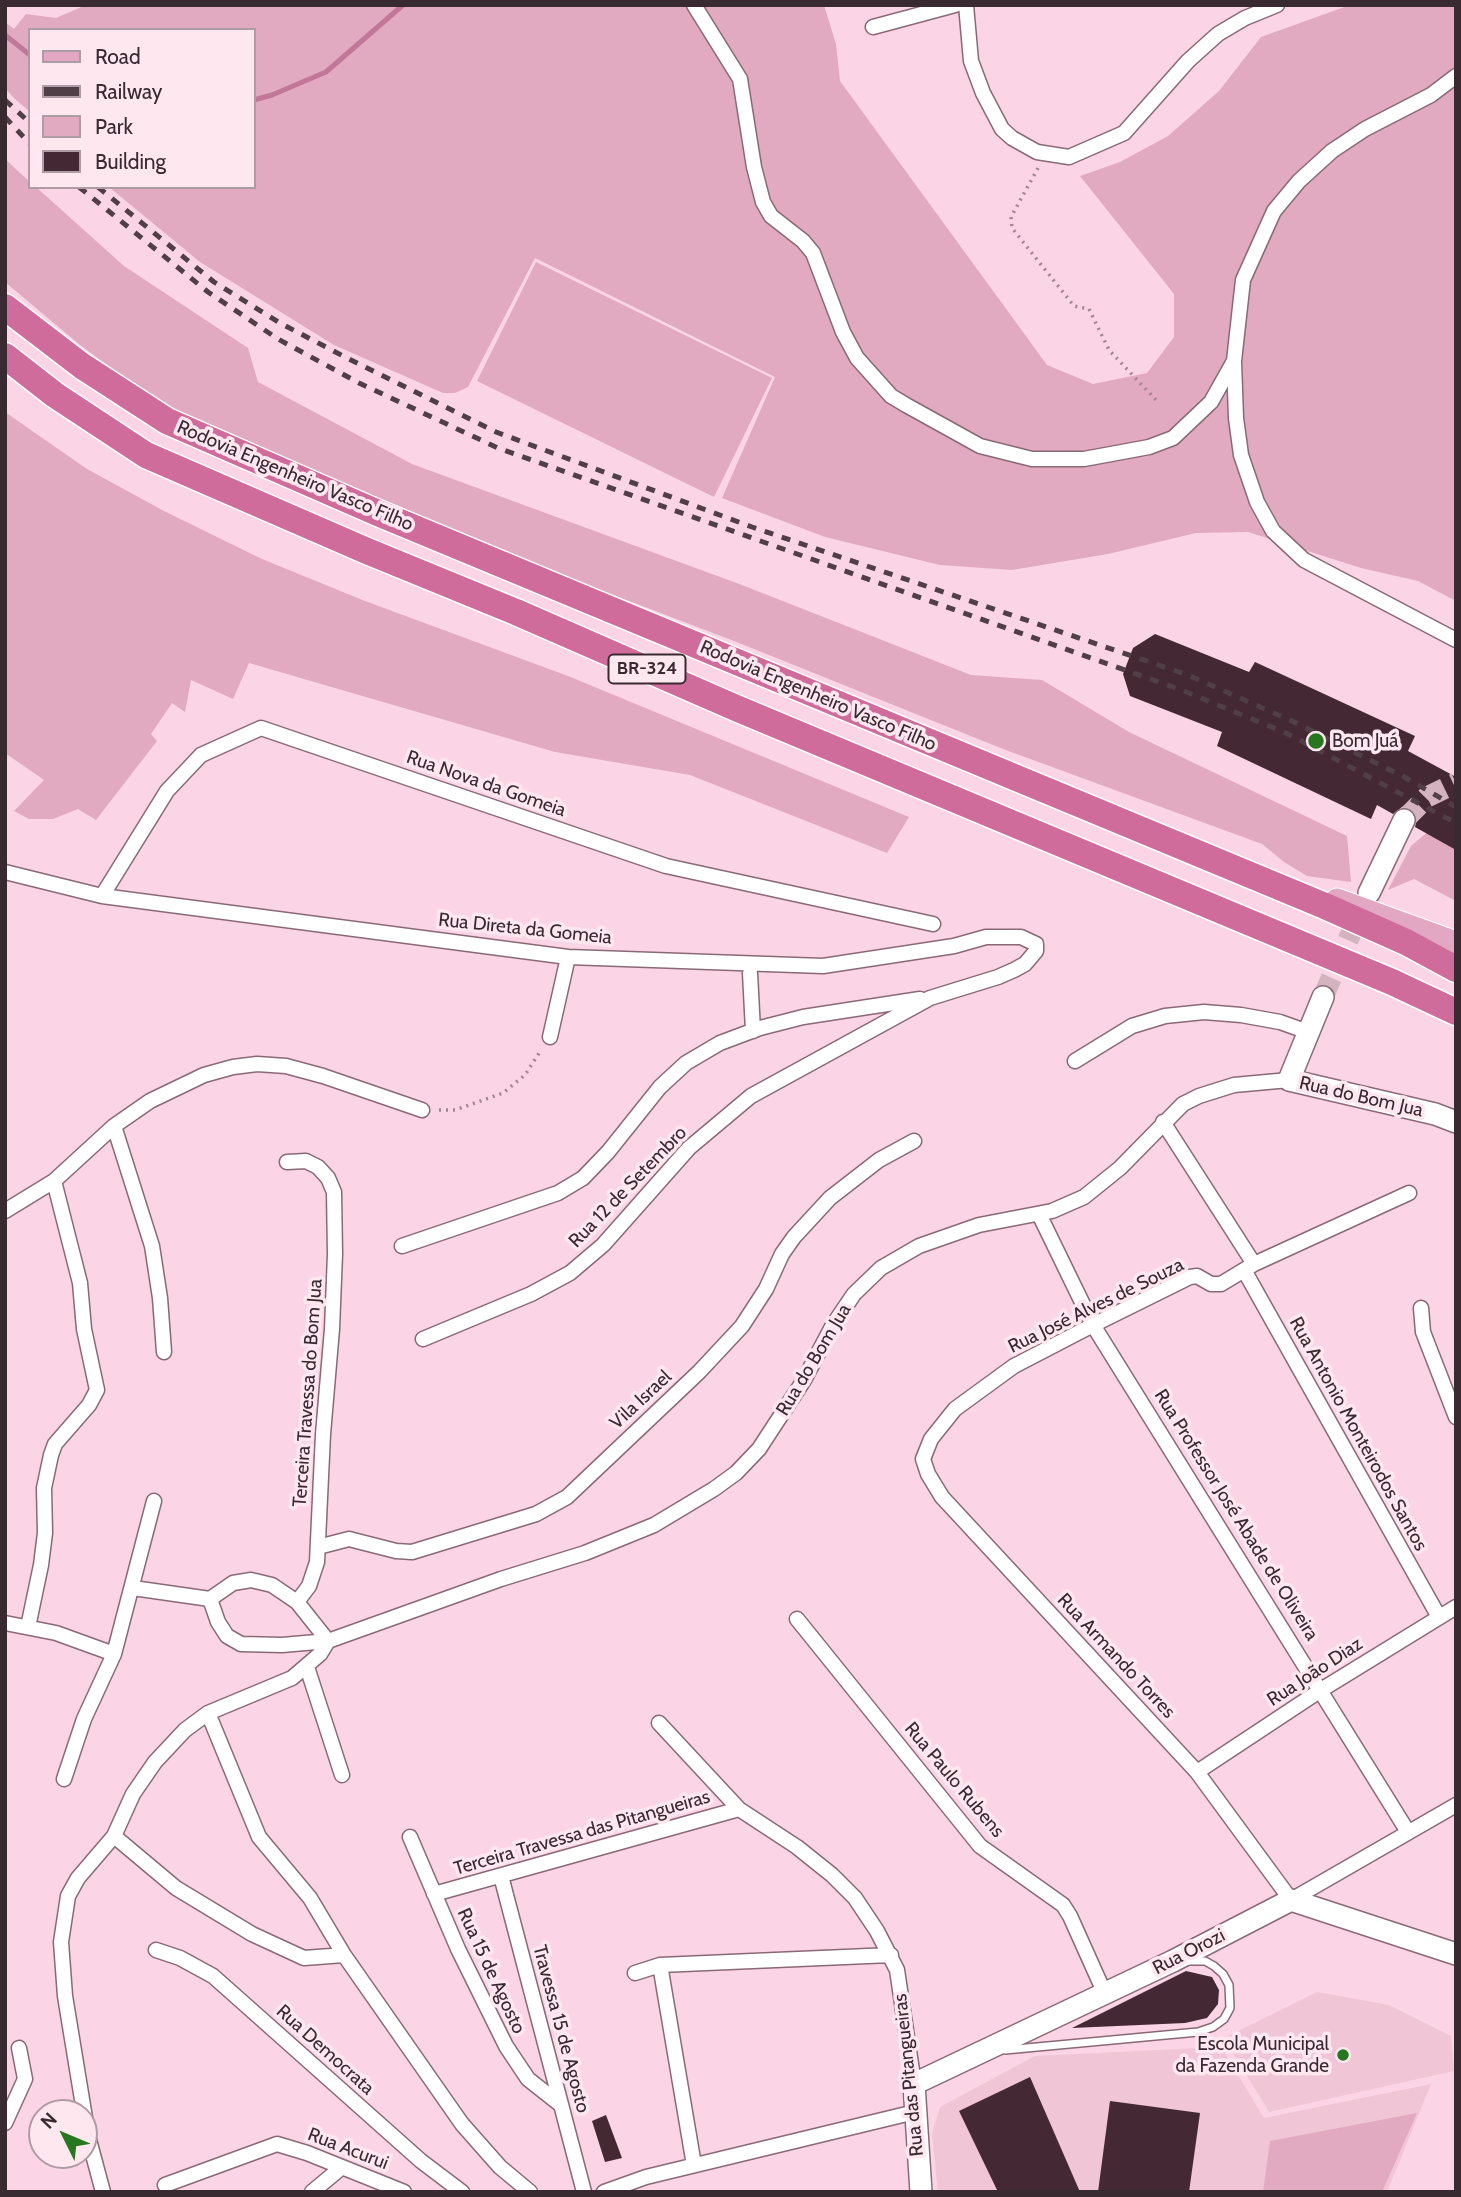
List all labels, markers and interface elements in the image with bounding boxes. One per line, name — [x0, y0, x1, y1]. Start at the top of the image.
legend — [28, 28, 256, 189]
text: Road — [95, 44, 141, 69]
text: Railway — [95, 79, 162, 104]
text: Park — [95, 114, 133, 139]
text: Building — [95, 149, 166, 174]
street label: Rodovia Engenheiro Vasco Filho — [173, 416, 417, 536]
street label: Rodovia Engenheiro Vasco Filho — [696, 636, 940, 756]
road number: BR-324 — [608, 654, 686, 684]
place label: Bom Juá — [1332, 730, 1398, 752]
marker: Bom Juá — [1306, 731, 1326, 751]
street label: Rua Nova da Gomeia — [403, 746, 569, 822]
street label: Rua Direta da Gomeia — [437, 909, 613, 949]
street label: Rua do Bom Jua — [1297, 1072, 1425, 1122]
street label: Rua 12 de Setembro — [564, 1122, 692, 1252]
street label: Rua José Alves de Souza — [1004, 1254, 1188, 1358]
street label: Terceira Travessa do Bom Jua — [289, 1278, 327, 1508]
street label: Rua do Bom Jua — [772, 1300, 856, 1420]
street label: Rua Antonio Monteirodos Santos — [1284, 1313, 1432, 1555]
street label: Vila Israel — [605, 1366, 677, 1434]
street label: Rua Professor José Abade de Oliveira — [1149, 1385, 1323, 1645]
street label: Rua Armando Torres — [1052, 1589, 1180, 1723]
street label: Rua João Diaz — [1263, 1633, 1367, 1711]
street label: Rua Paulo Rubens — [899, 1718, 1009, 1842]
street label: Terceira Travessa das Pitangueiras — [451, 1785, 713, 1881]
street label: Rua 15 de Agosto — [452, 1905, 530, 2037]
street label: Rua Orozi — [1149, 1924, 1229, 1980]
street label: Travessa 15 de Agosto — [528, 1943, 594, 2115]
street label: Rua das Pitangueiras — [889, 1993, 929, 2157]
street label: Rua Democrata — [271, 2000, 379, 2100]
place label: Escola Municipal da Fazenda Grande — [1176, 2033, 1329, 2077]
marker: Escola Municipal da Fazenda Grande — [1335, 2047, 1351, 2063]
north arrow — [28, 2099, 98, 2169]
text: N — [36, 2108, 62, 2133]
street label: Rua Acurui — [304, 2123, 392, 2175]

